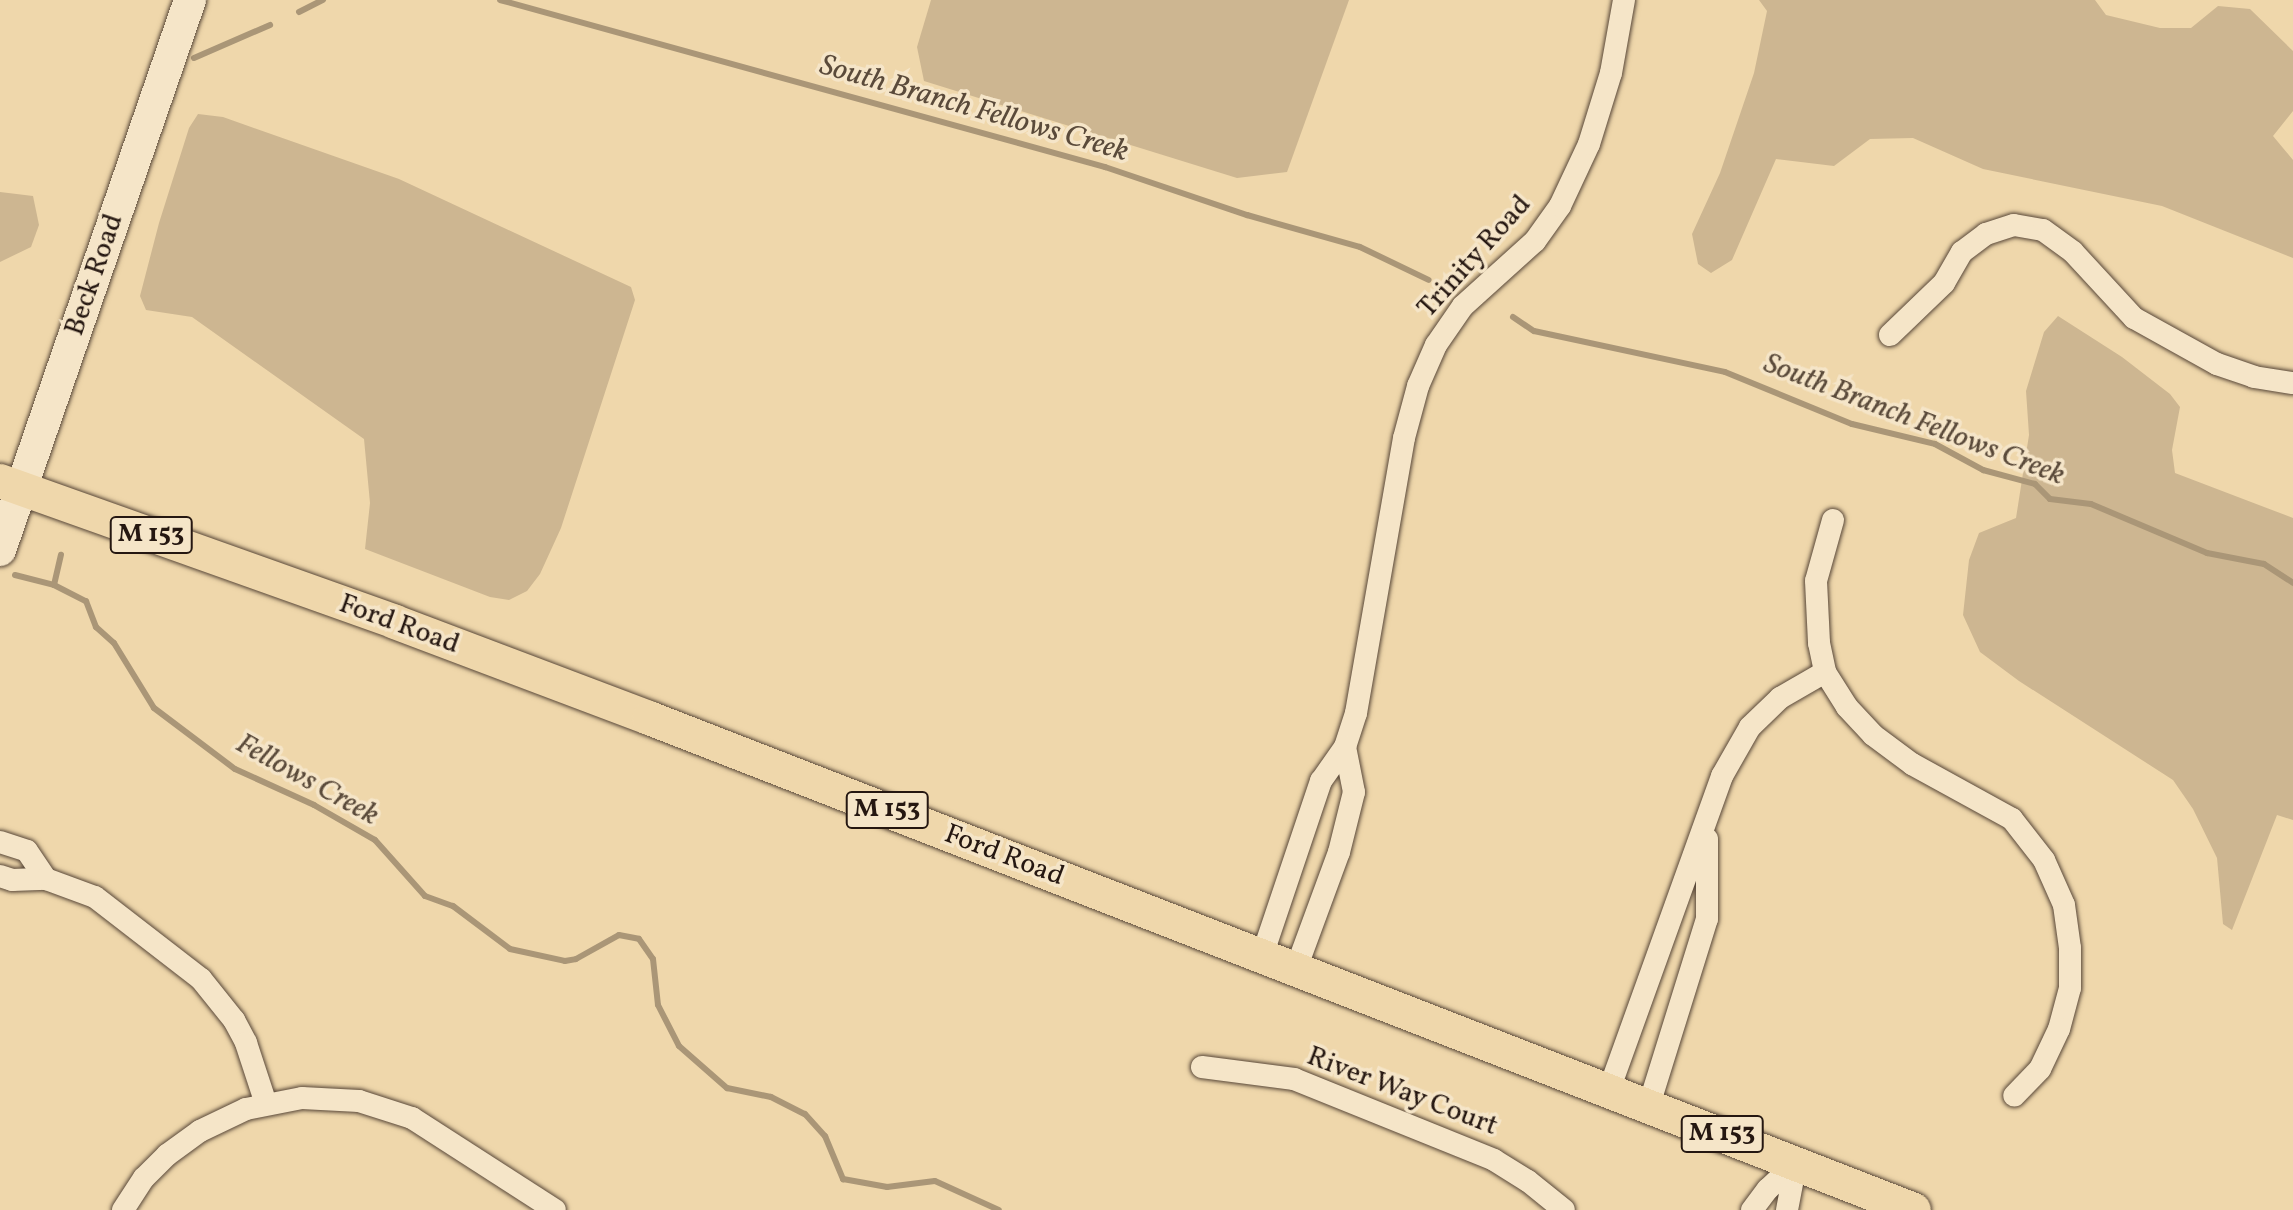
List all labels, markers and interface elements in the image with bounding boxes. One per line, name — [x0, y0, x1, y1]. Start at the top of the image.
water label: South Branch Fellows Creek — [815, 48, 1133, 170]
street label: Trinity Road — [1411, 188, 1539, 326]
street label: Beck Road — [59, 210, 131, 340]
water label: South Branch Fellows Creek — [1758, 346, 2070, 494]
road number: M 153 — [109, 513, 193, 557]
street label: Ford Road — [334, 588, 464, 662]
water label: Fellows Creek — [229, 726, 385, 834]
road number: M 153 — [845, 788, 929, 832]
street label: Ford Road — [939, 818, 1069, 894]
street label: River Way Court — [1301, 1040, 1503, 1144]
road number: M 153 — [1680, 1112, 1764, 1156]

